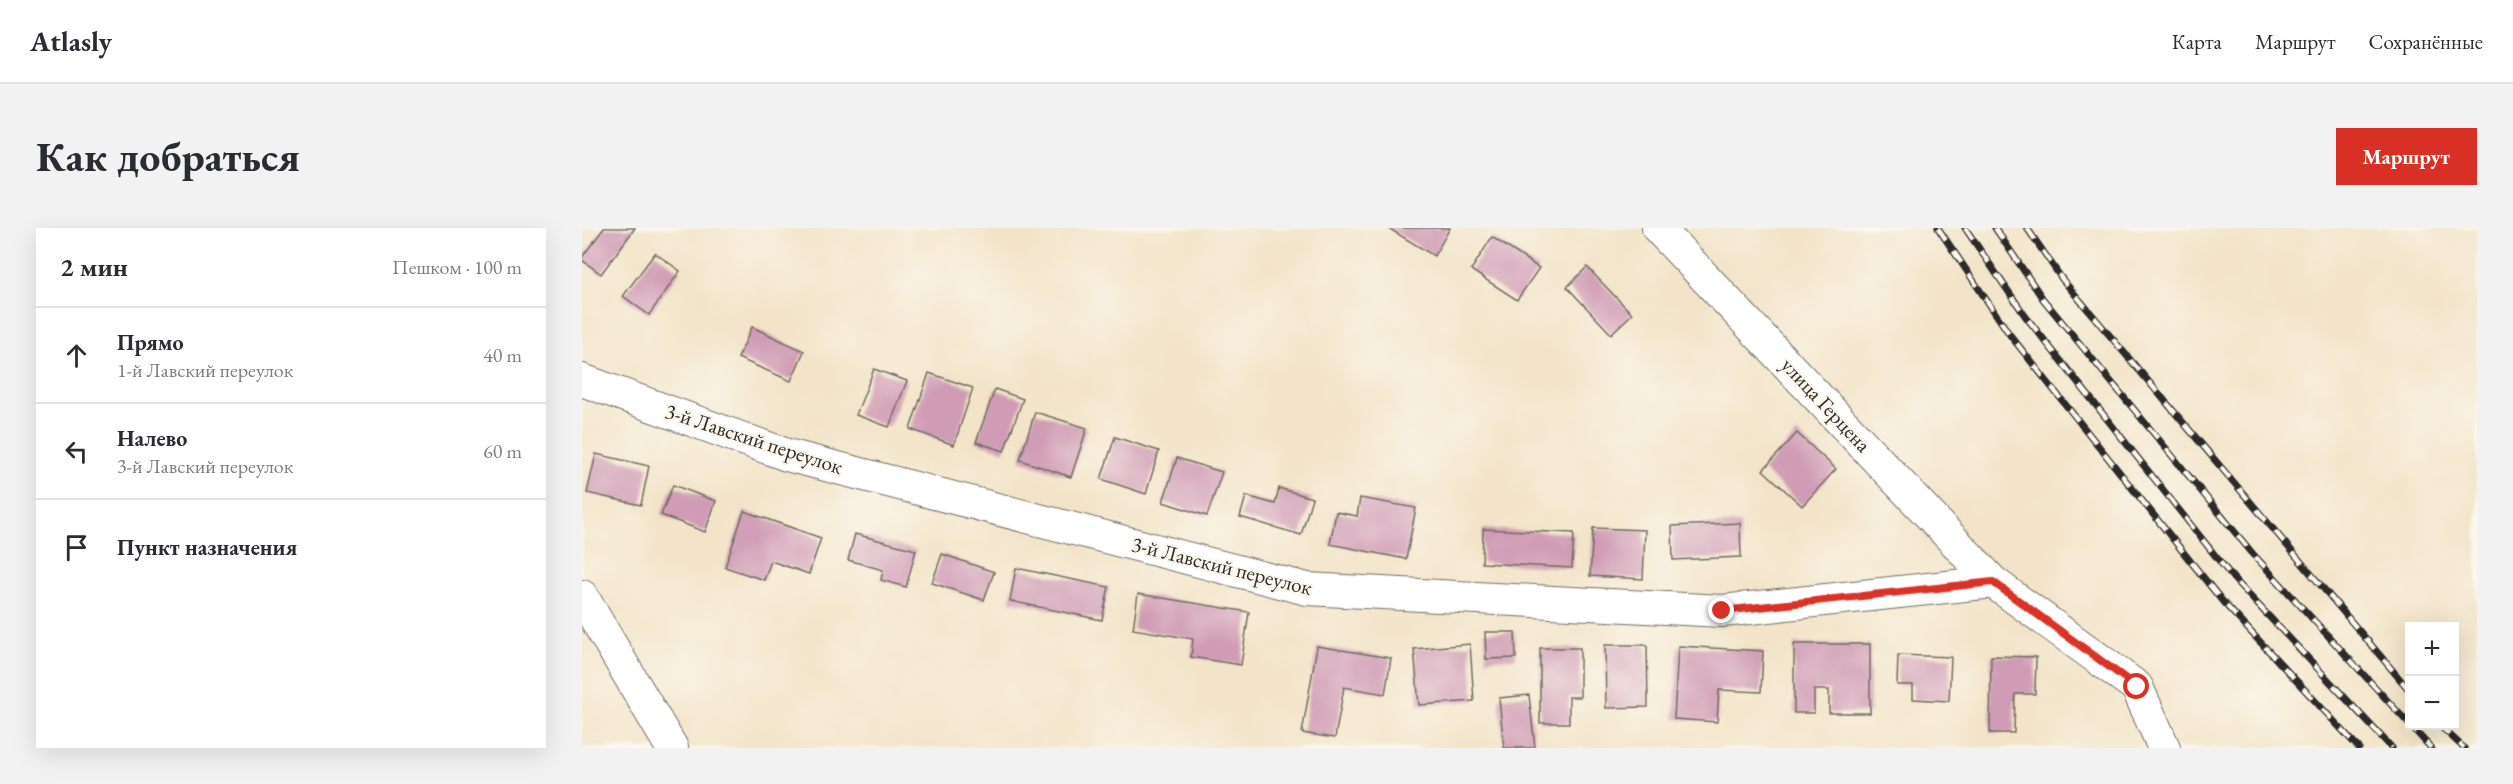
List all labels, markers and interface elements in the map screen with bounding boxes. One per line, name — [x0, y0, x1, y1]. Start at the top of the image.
text: Atlasly — [30, 23, 112, 59]
text: Карта — [2172, 28, 2222, 55]
text: Маршрут — [2255, 28, 2336, 55]
text: Сохранённые — [2369, 28, 2483, 55]
button: Маршрут — [2336, 128, 2477, 185]
text: Как добраться — [36, 129, 300, 184]
text: 2 мин — [60, 250, 128, 284]
text: Пешком · 100 m — [392, 254, 522, 280]
text: Прямо — [117, 328, 184, 357]
icon: ahead — [60, 339, 93, 372]
text: 40 m — [483, 342, 522, 368]
street label: улица Герцена — [1776, 352, 1877, 458]
text: 1-й Лавский переулок — [117, 357, 293, 383]
street label: 3-й Лавский переулок — [662, 397, 846, 480]
text: Налево — [117, 424, 187, 453]
icon: left — [60, 435, 93, 468]
text: 60 m — [483, 438, 522, 464]
text: 3-й Лавский переулок — [117, 453, 293, 479]
street label: 3-й Лавский переулок — [1129, 530, 1315, 601]
icon: arrive — [60, 531, 93, 564]
text: Пункт назначения — [117, 533, 297, 562]
route end — [1708, 597, 1734, 623]
map controls — [2405, 622, 2459, 730]
button: + — [2405, 622, 2459, 676]
route start — [2123, 673, 2149, 699]
button: − — [2405, 676, 2459, 730]

